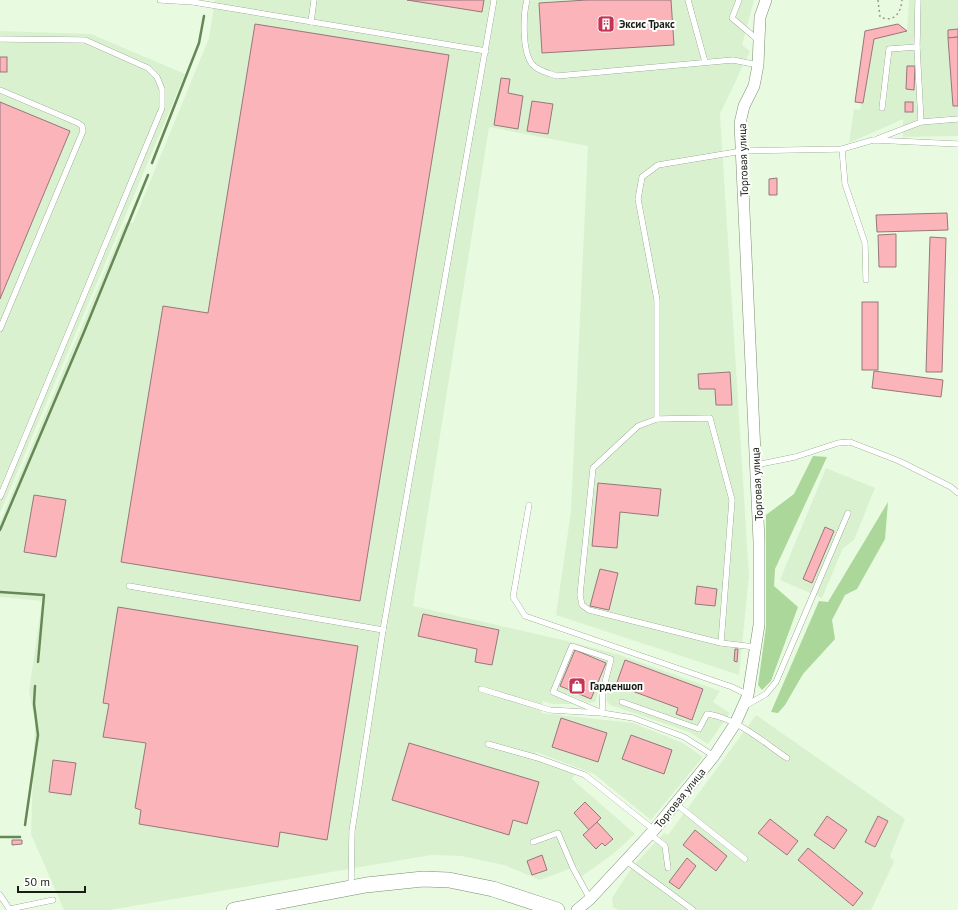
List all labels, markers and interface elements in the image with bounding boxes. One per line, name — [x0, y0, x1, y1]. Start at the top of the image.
building icon: Эксис Тракс — [596, 14, 616, 34]
place label: Эксис Тракс — [619, 17, 675, 31]
street label: Торговая улица — [735, 123, 751, 197]
street label: Торговая улица — [748, 447, 766, 521]
shop icon: Гарденшоп — [567, 676, 587, 696]
place label: Гарденшоп — [590, 679, 643, 693]
street label: Торговая улица — [651, 765, 709, 831]
scale bar — [18, 868, 85, 894]
text: 50 m — [24, 874, 50, 889]

